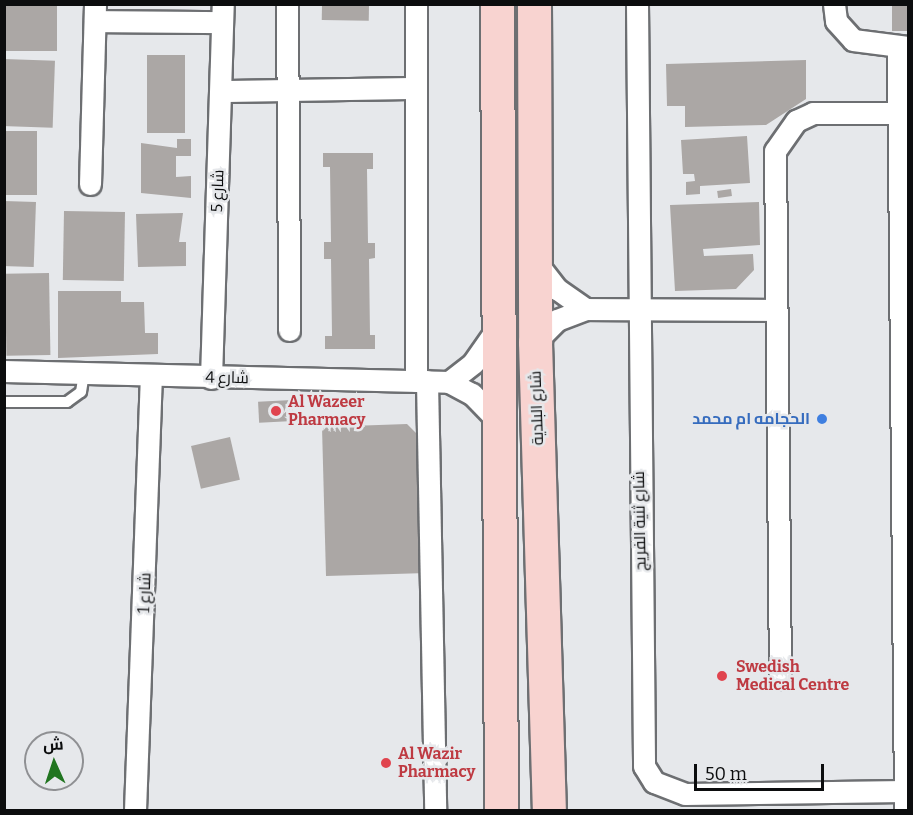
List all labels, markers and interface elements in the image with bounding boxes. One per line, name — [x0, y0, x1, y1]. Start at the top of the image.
street label: شارع 5 — [208, 169, 228, 213]
street label: شارع 4 — [205, 368, 249, 388]
street label: شارع البلدية — [526, 370, 548, 446]
place label: Al Wazeer Pharmacy — [288, 392, 365, 430]
marker: Al Wazeer Pharmacy — [269, 404, 283, 418]
place label: الحجامه ام محمد — [692, 409, 810, 429]
marker: الحجامه ام محمد — [815, 412, 829, 426]
street label: شارع ثنية الفريج — [630, 471, 650, 571]
street label: شارع 1 — [135, 572, 155, 614]
place label: Swedish Medical Centre — [736, 657, 849, 695]
marker: Swedish Medical Centre — [713, 667, 731, 685]
north arrow — [24, 731, 84, 791]
text: ش — [42, 734, 64, 755]
place label: Al Wazir Pharmacy — [398, 744, 475, 782]
scale bar — [697, 752, 828, 790]
marker: Al Wazir Pharmacy — [379, 756, 393, 770]
text: 50 m — [705, 763, 747, 785]

